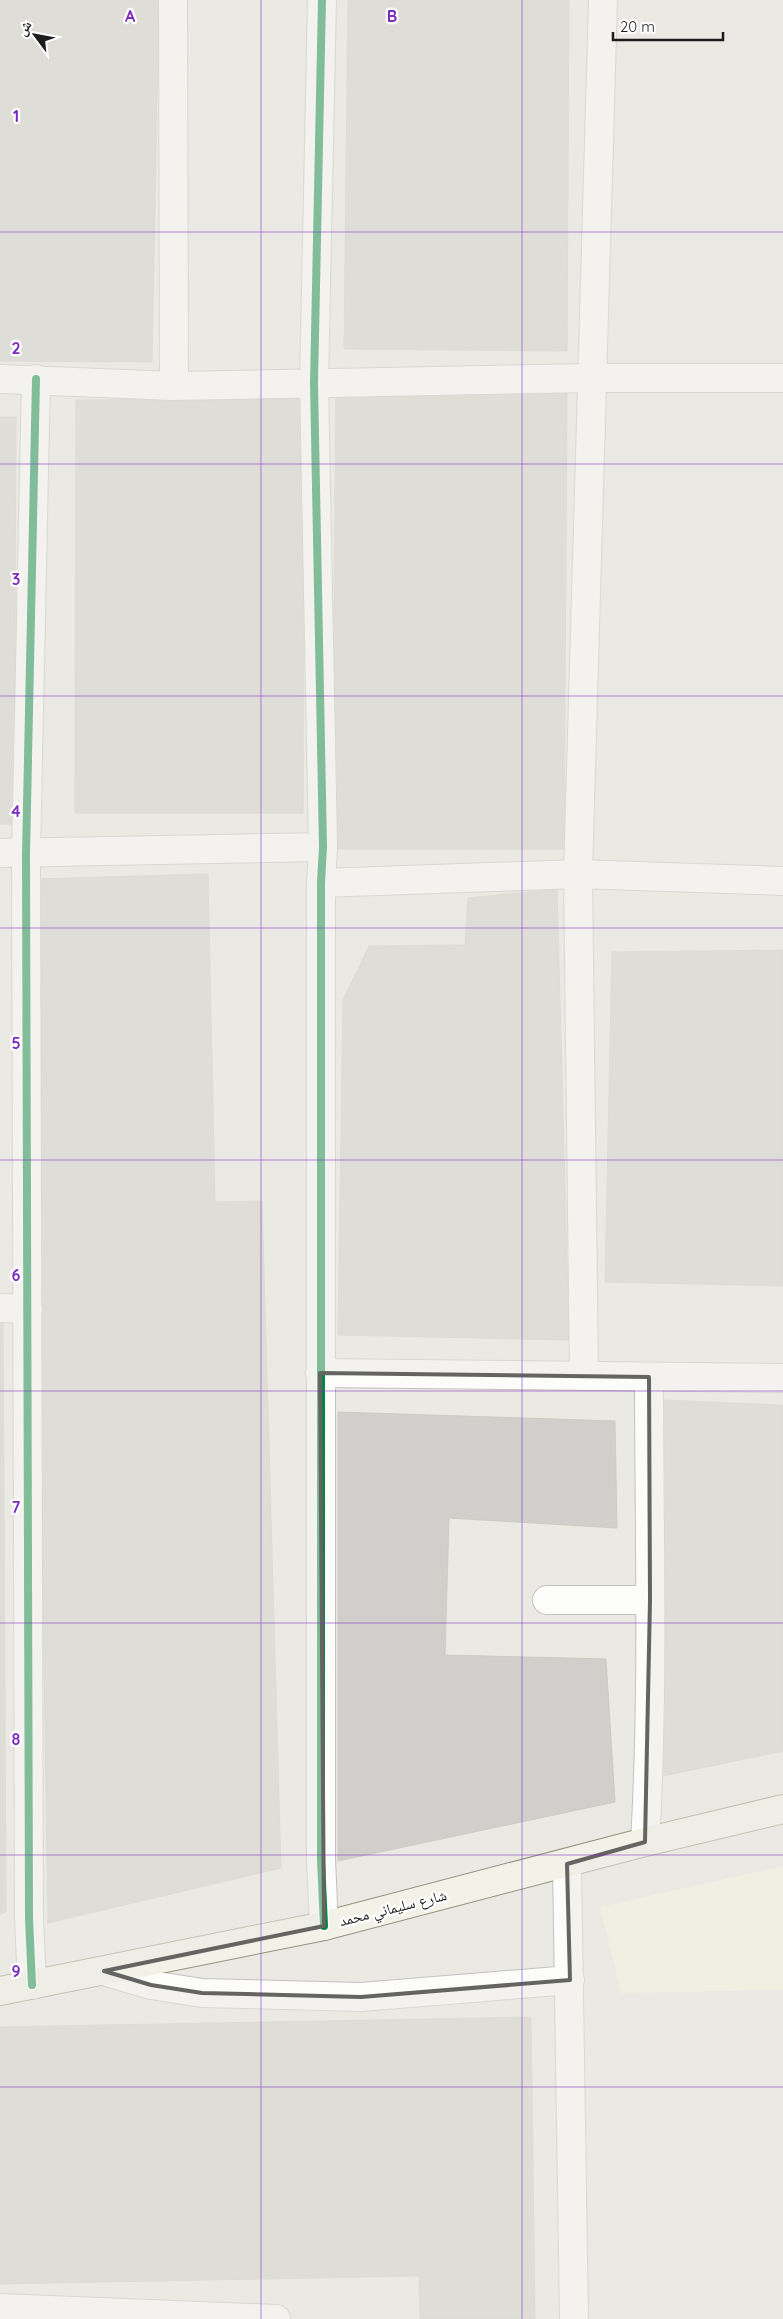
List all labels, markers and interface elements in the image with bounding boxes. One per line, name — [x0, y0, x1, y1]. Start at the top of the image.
text: A — [125, 6, 136, 26]
text: B — [387, 6, 397, 26]
north arrow — [10, 10, 60, 60]
scale bar — [613, 10, 723, 42]
text: ش — [12, 17, 36, 39]
text: 20 m — [620, 17, 655, 36]
text: 1 — [13, 106, 19, 126]
text: 2 — [11, 338, 21, 358]
text: 3 — [12, 569, 20, 589]
text: 4 — [11, 801, 21, 821]
text: 5 — [11, 1033, 21, 1053]
text: 6 — [12, 1265, 21, 1285]
text: 7 — [12, 1497, 21, 1517]
text: 8 — [12, 1729, 21, 1749]
street label: شارع سليماني محمد — [337, 1885, 449, 1933]
text: 9 — [11, 1961, 21, 1981]

